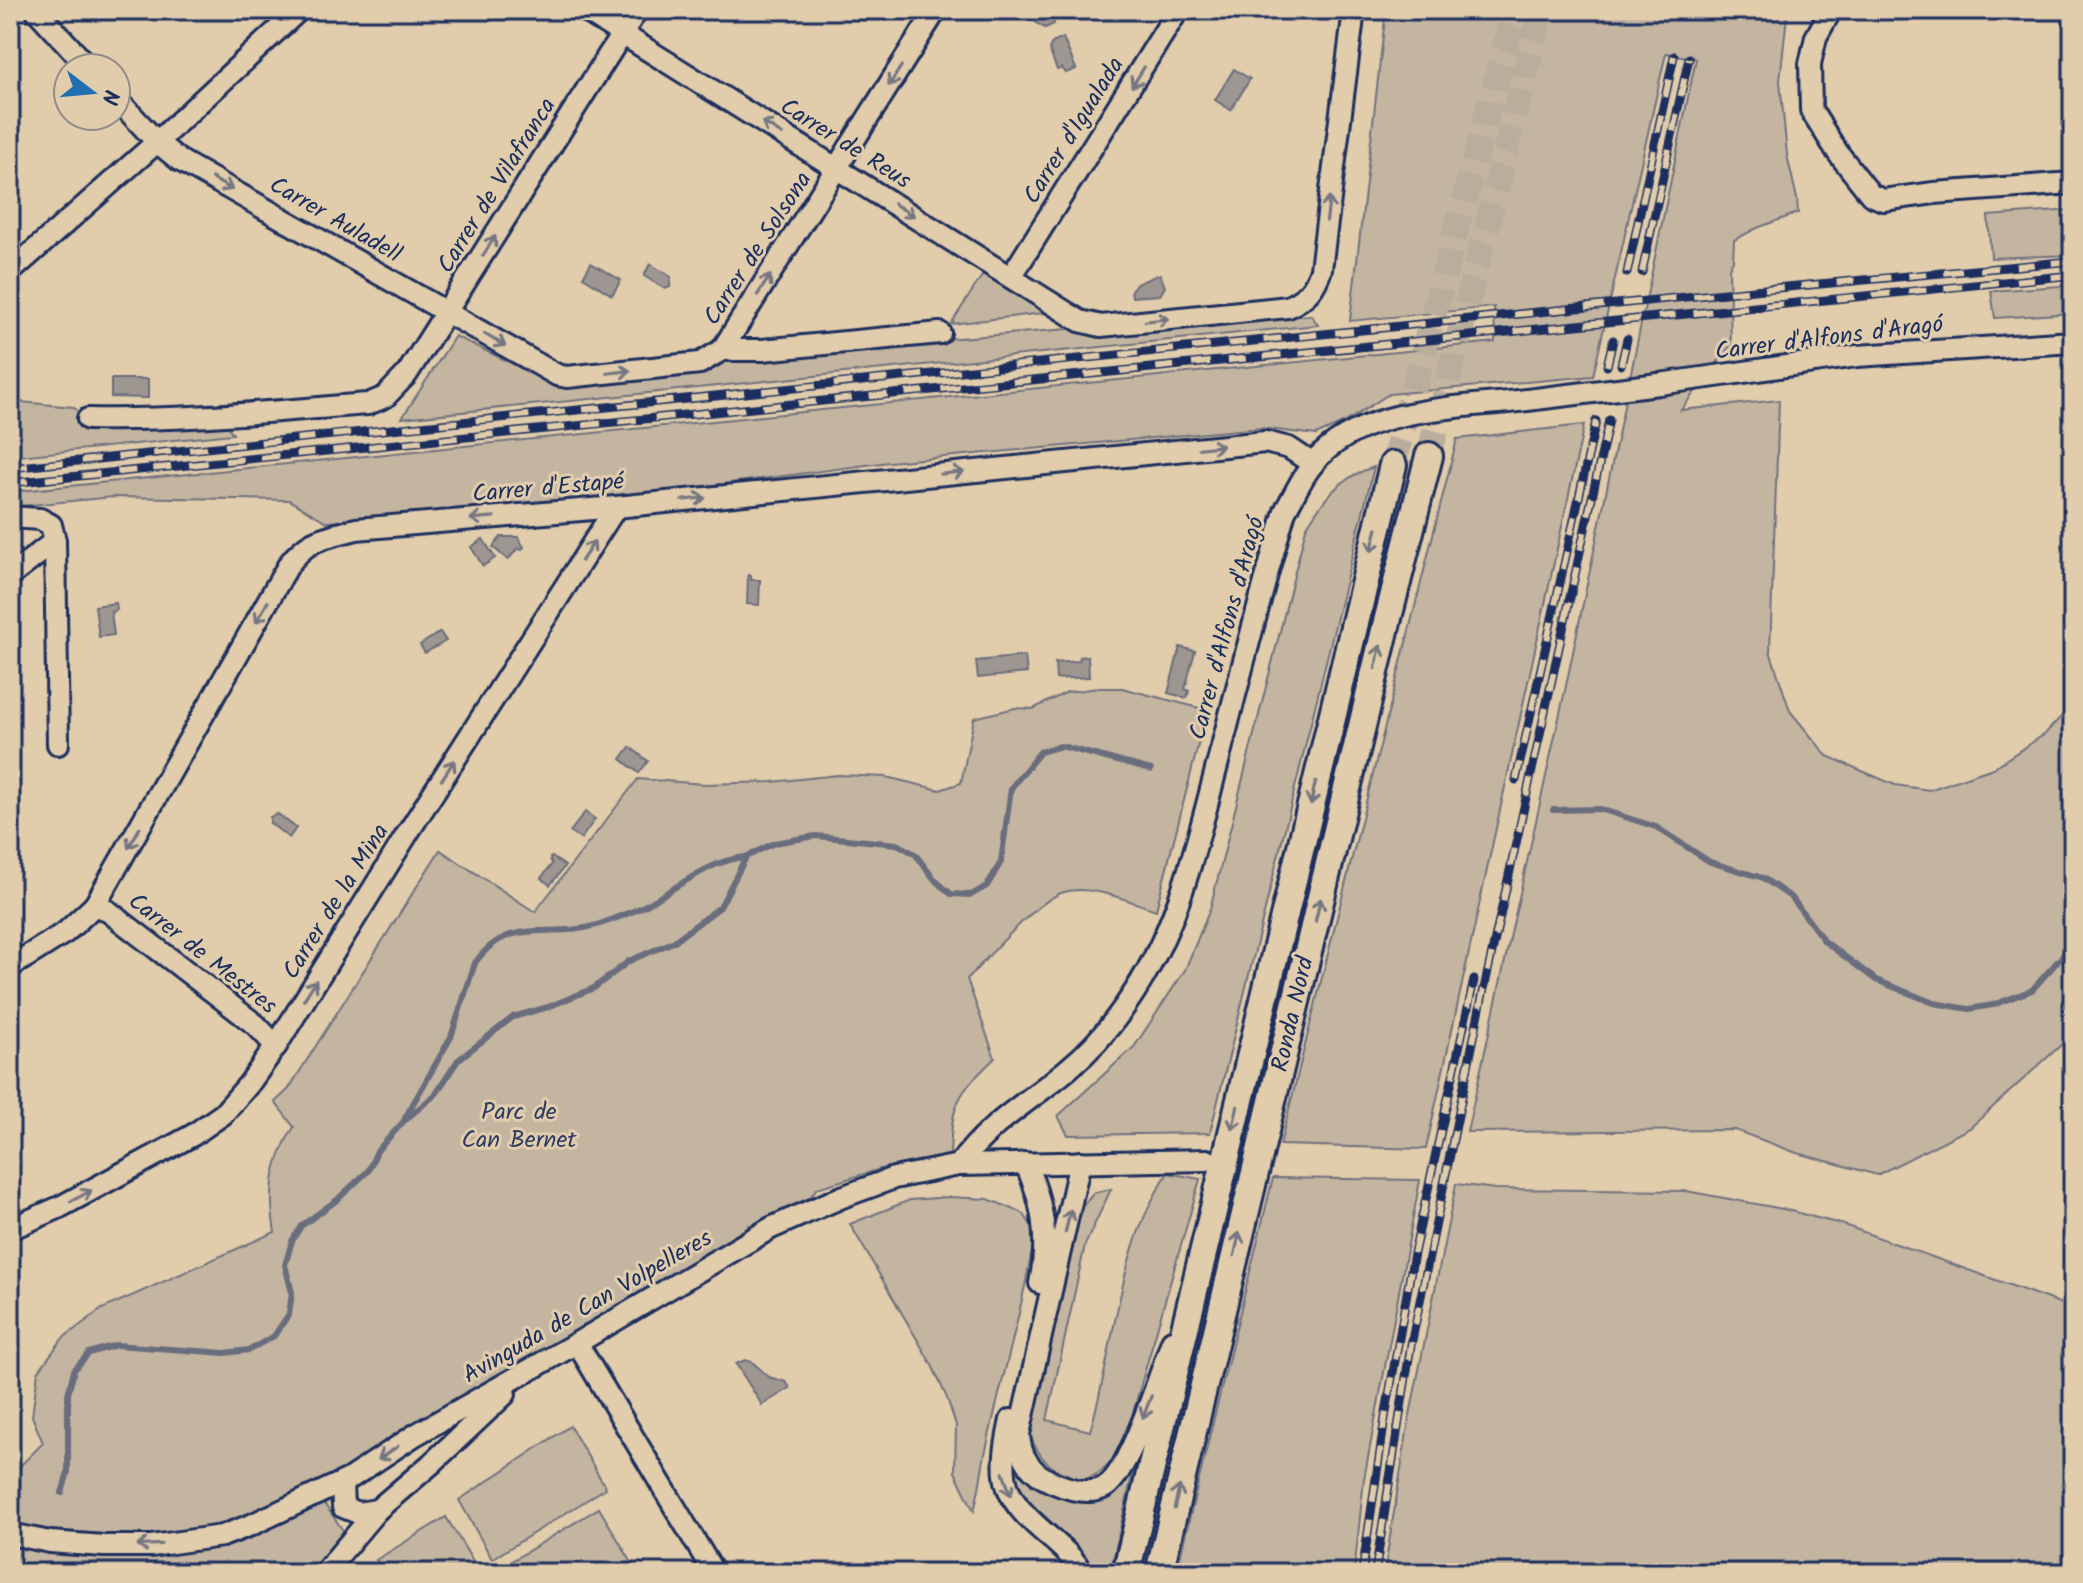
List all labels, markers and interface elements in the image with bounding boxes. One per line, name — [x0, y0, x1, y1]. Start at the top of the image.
street label: Carrer d'Igualada — [1013, 49, 1135, 212]
north arrow — [52, 52, 132, 132]
one-way arrow — [887, 65, 903, 87]
one-way arrow — [1129, 65, 1145, 88]
text: N — [90, 85, 128, 108]
street label: Carrer de Reus — [772, 88, 919, 200]
street label: Carrer de Vilafranca — [428, 90, 567, 281]
one-way arrow — [761, 119, 784, 135]
street label: Carrer de Solsona — [694, 164, 823, 334]
street label: Carrer Auladell — [262, 166, 409, 274]
one-way arrow — [210, 177, 234, 192]
one-way arrow — [1321, 196, 1336, 223]
one-way arrow — [892, 203, 915, 219]
one-way arrow — [482, 235, 498, 258]
one-way arrow — [756, 274, 773, 296]
street label: Carrer d'Alfons d'Aragó — [1713, 305, 1947, 372]
one-way arrow — [1143, 313, 1170, 328]
one-way arrow — [483, 333, 507, 348]
one-way arrow — [605, 364, 632, 379]
one-way arrow — [1197, 440, 1224, 455]
street label: Carrer d'Estapé — [471, 462, 627, 515]
one-way arrow — [938, 466, 965, 481]
one-way arrow — [680, 492, 707, 507]
one-way arrow — [470, 511, 496, 526]
street label: Carrer d'Alfons d'Aragó — [1179, 511, 1276, 744]
one-way arrow — [1366, 527, 1381, 553]
one-way arrow — [580, 540, 596, 563]
one-way arrow — [254, 600, 270, 623]
one-way arrow — [1371, 645, 1386, 670]
one-way arrow — [440, 759, 456, 782]
one-way arrow — [1305, 780, 1320, 805]
street label: Carrer de la Mina — [273, 816, 400, 987]
one-way arrow — [126, 826, 142, 849]
street label: Carrer de Mestres — [119, 883, 285, 1025]
one-way arrow — [1311, 897, 1326, 923]
street label: Ronda Nord — [1261, 952, 1326, 1076]
one-way arrow — [303, 979, 319, 1002]
park label: Parc de Can Bernet — [462, 1093, 577, 1160]
one-way arrow — [1227, 1104, 1242, 1130]
one-way arrow — [68, 1188, 92, 1204]
one-way arrow — [1061, 1209, 1076, 1234]
street label: Avinguda de Can Volpelleres — [456, 1220, 720, 1395]
one-way arrow — [1231, 1232, 1246, 1258]
one-way arrow — [1139, 1394, 1153, 1419]
one-way arrow — [377, 1445, 400, 1461]
one-way arrow — [1001, 1471, 1016, 1496]
one-way arrow — [1170, 1485, 1185, 1511]
one-way arrow — [136, 1538, 163, 1553]

